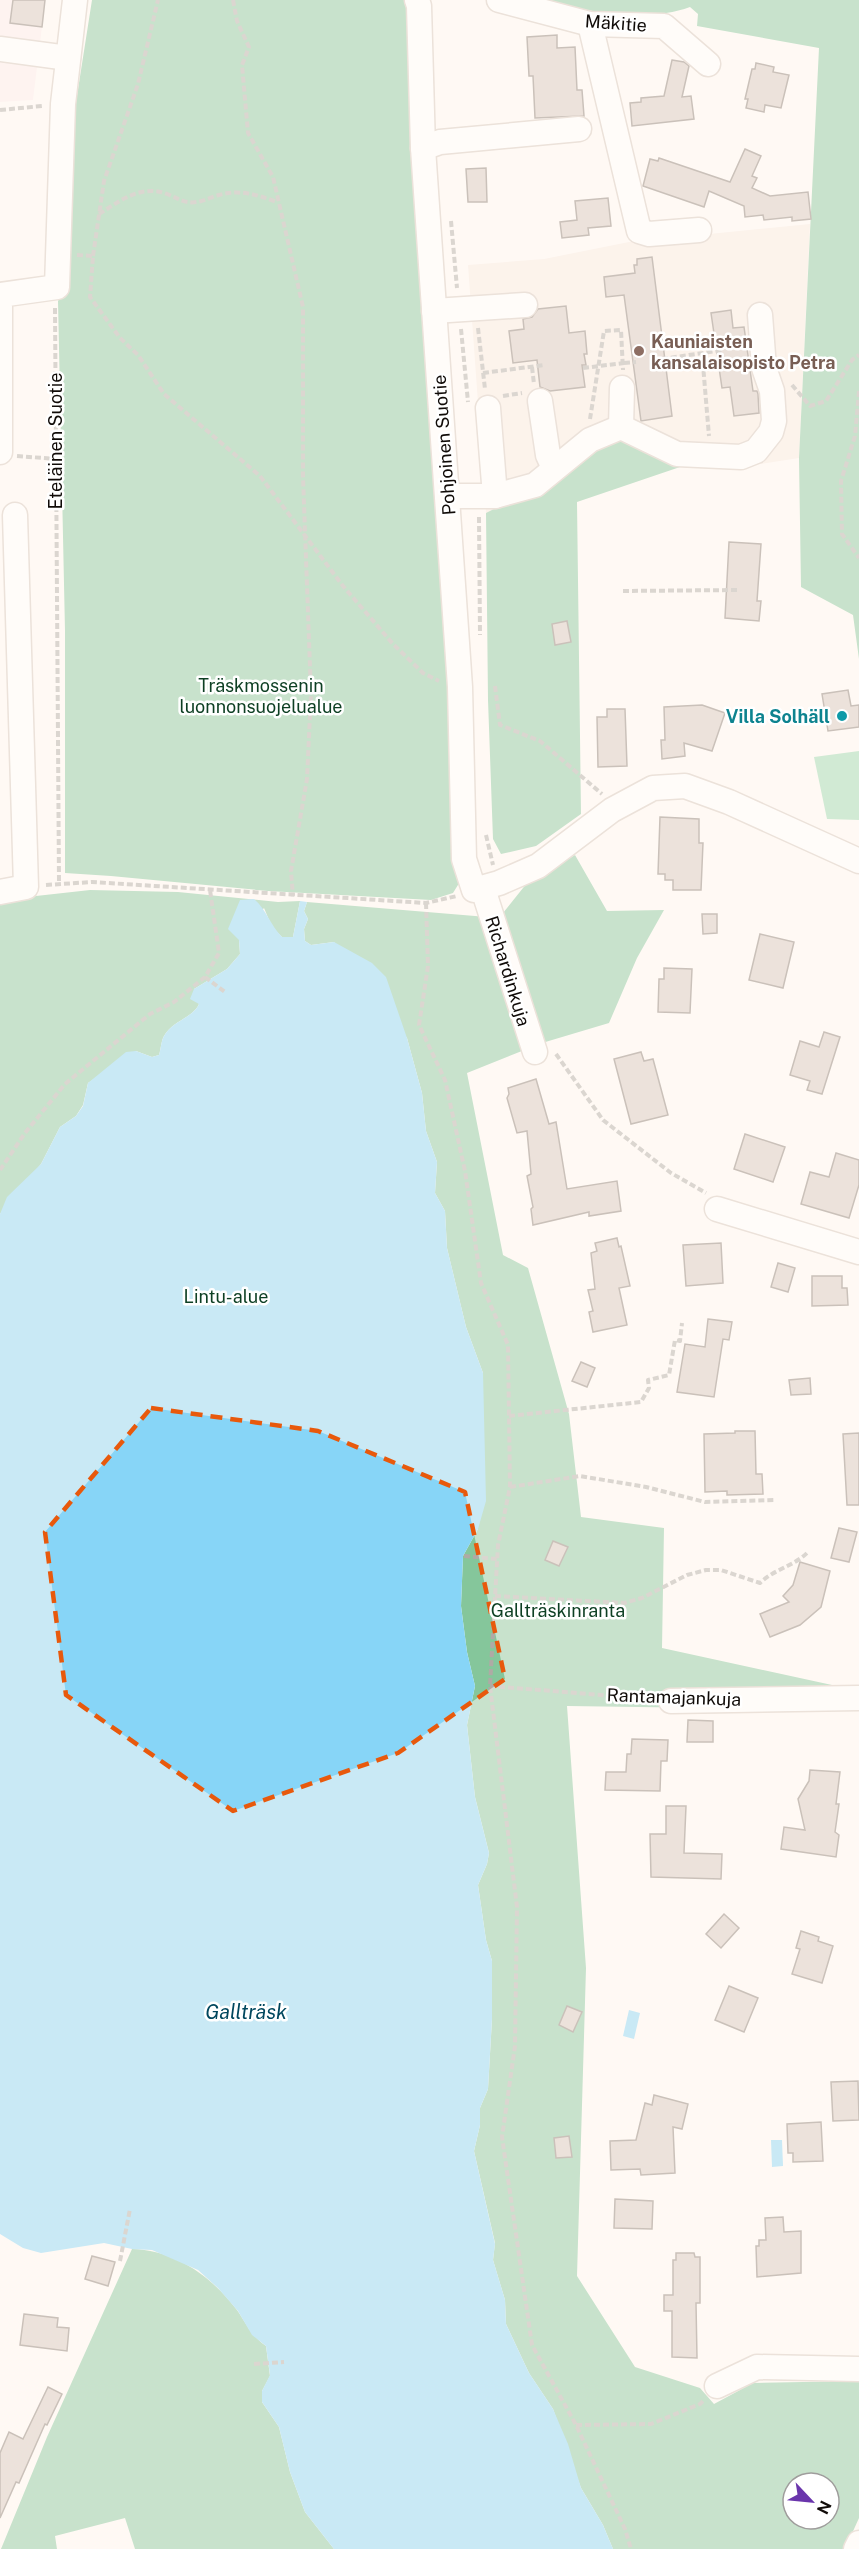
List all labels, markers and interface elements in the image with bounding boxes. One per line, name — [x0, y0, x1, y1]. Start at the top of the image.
street label: Mäkitie — [584, 10, 648, 36]
place label: Kauniaisten kansalaisopisto Petra — [651, 331, 836, 373]
marker: Kauniaisten kansalaisopisto Petra — [632, 344, 646, 358]
street label: Eteläinen Suotie — [45, 373, 66, 509]
street label: Pohjoinen Suotie — [429, 374, 459, 516]
park label: Träskmossenin luonnonsuojelualue — [179, 675, 343, 717]
place label: Villa Solhäll — [726, 706, 830, 727]
marker: Villa Solhäll — [835, 709, 849, 723]
street label: Richardinkuja — [481, 913, 535, 1029]
park label: Lintu-alue — [184, 1286, 268, 1307]
park label: Gallträskinranta — [491, 1600, 625, 1621]
street label: Rantamajankuja — [606, 1684, 742, 1710]
water label: Gallträsk — [205, 2000, 287, 2024]
north arrow — [781, 2471, 841, 2531]
text: N — [813, 2498, 835, 2517]

